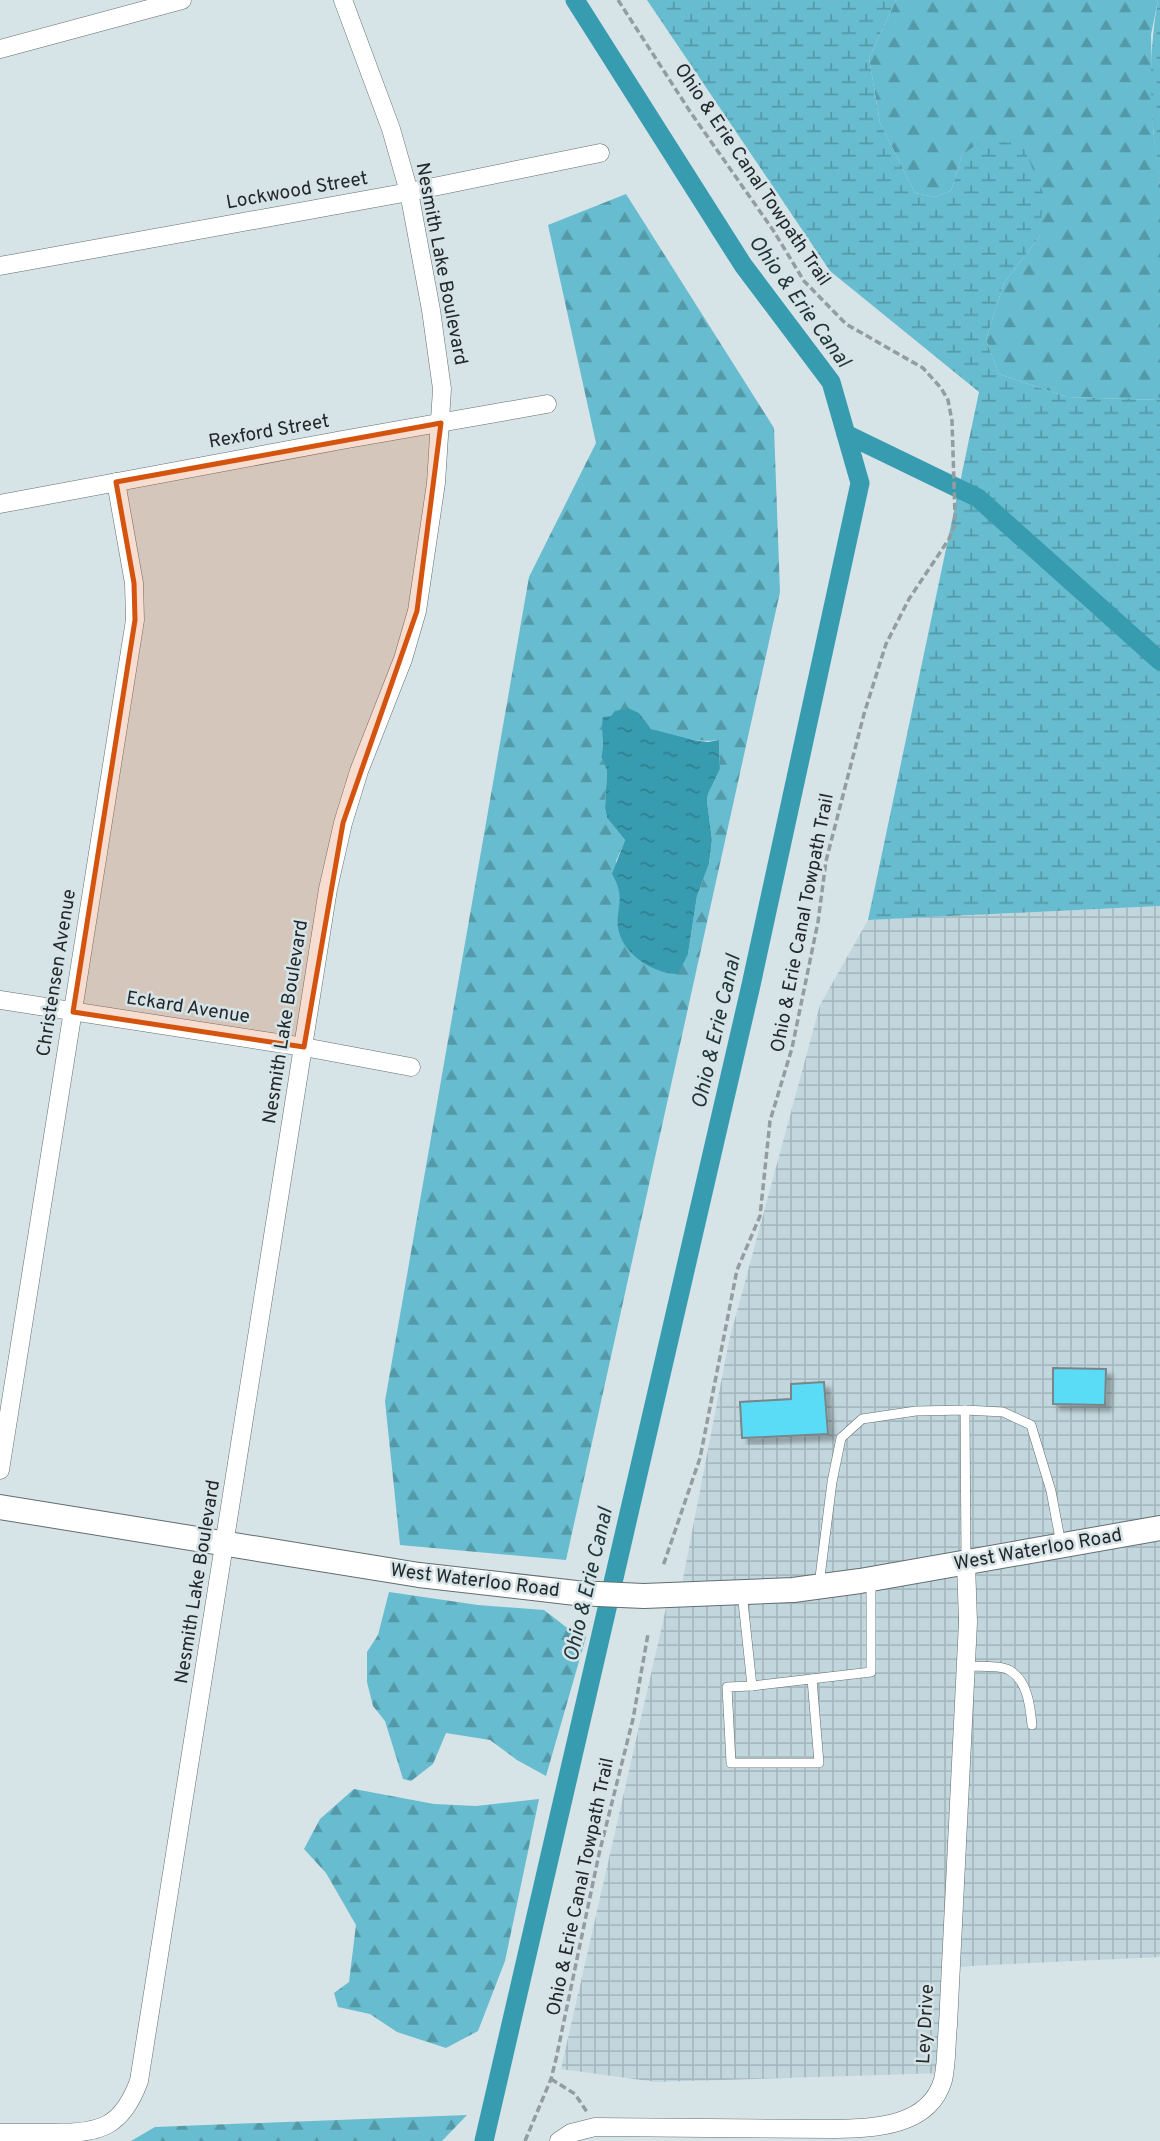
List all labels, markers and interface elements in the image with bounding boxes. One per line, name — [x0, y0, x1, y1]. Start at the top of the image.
street label: Ohio & Erie Canal Towpath Trail — [668, 59, 836, 291]
street label: Nesmith Lake Boulevard — [410, 161, 472, 367]
street label: Lockwood Street — [224, 167, 370, 215]
water label: Ohio & Erie Canal — [742, 230, 857, 375]
street label: Rexford Street — [207, 410, 331, 454]
street label: Ohio & Erie Canal Towpath Trail — [766, 791, 840, 1055]
street label: Christensen Avenue — [32, 888, 82, 1058]
street label: Nesmith Lake Boulevard — [258, 918, 314, 1126]
water label: Ohio & Erie Canal — [686, 951, 748, 1112]
street label: Eckard Avenue — [124, 986, 252, 1030]
street label: Nesmith Lake Boulevard — [170, 1478, 226, 1686]
water label: Ohio & Erie Canal — [558, 1504, 620, 1665]
street label: West Waterloo Road — [952, 1523, 1124, 1577]
street label: West Waterloo Road — [389, 1559, 561, 1603]
street label: Ohio & Erie Canal Towpath Trail — [542, 1756, 620, 2018]
street label: Ley Drive — [912, 1983, 940, 2065]

